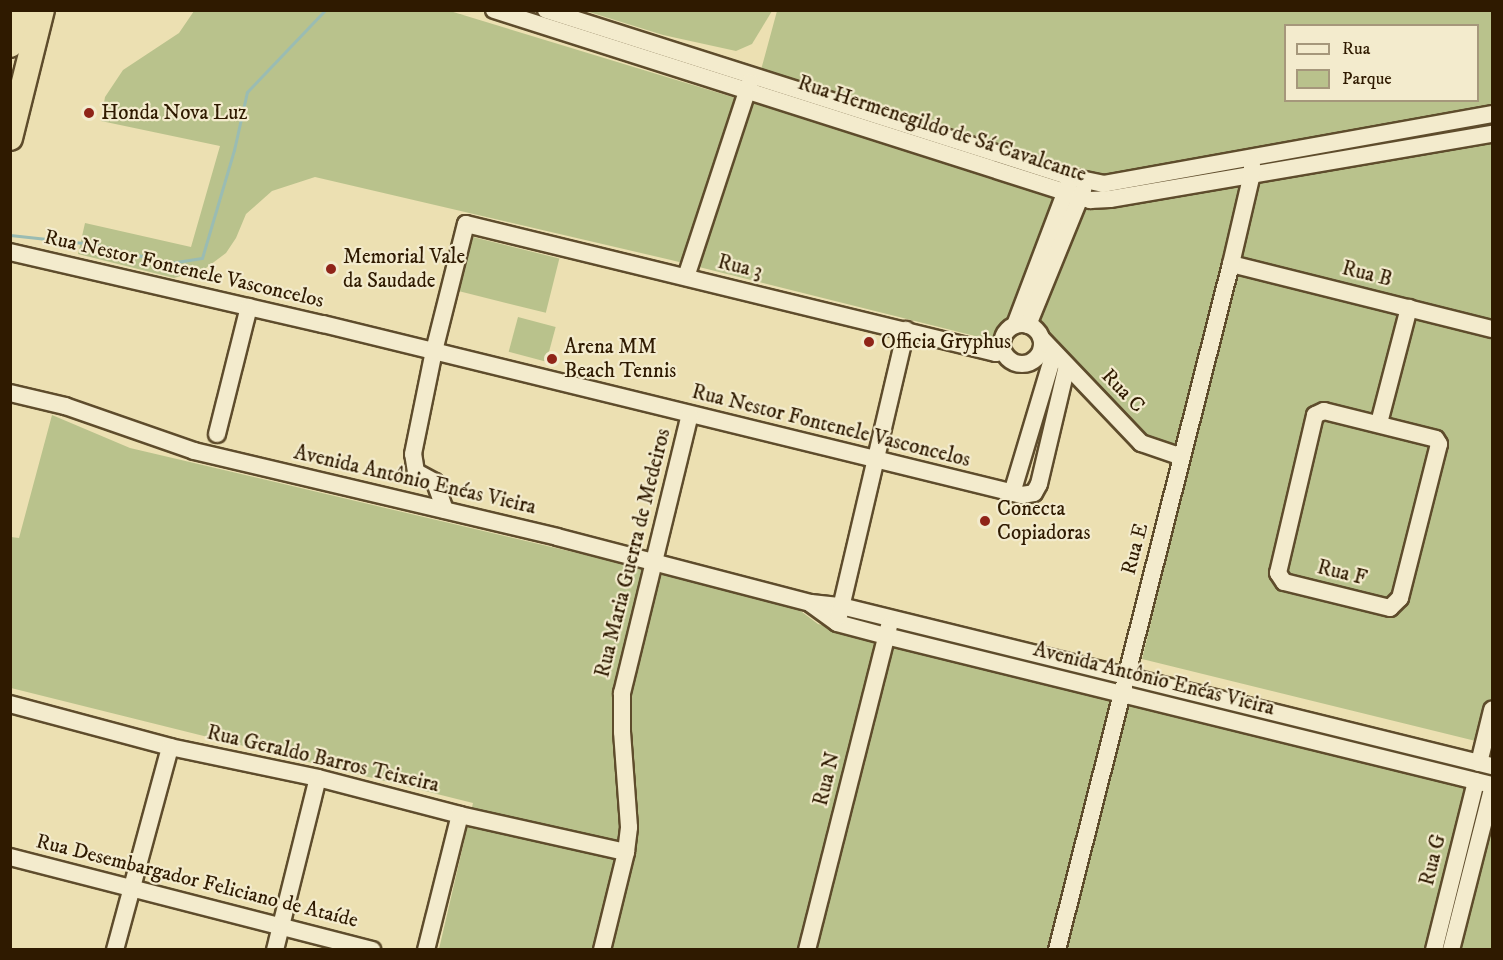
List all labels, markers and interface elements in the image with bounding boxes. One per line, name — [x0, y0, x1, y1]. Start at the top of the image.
legend — [1284, 24, 1479, 102]
text: Rua — [1342, 38, 1370, 60]
text: Parque — [1342, 68, 1392, 90]
street label: Rua Hermenegildo de Sá Cavalcante — [794, 70, 1090, 188]
place label: Honda Nova Luz — [101, 100, 247, 126]
marker: Honda Nova Luz — [82, 106, 96, 120]
street label: Rua Nestor Fontenele Vasconcelos — [42, 225, 326, 313]
place label: Memorial Vale da Saudade — [343, 244, 465, 294]
street label: Rua 3 — [715, 249, 765, 285]
street label: Rua B — [1339, 256, 1395, 292]
marker: Memorial Vale da Saudade — [324, 262, 338, 276]
place label: Officia Gryphus — [881, 329, 1011, 355]
place label: Arena MM Beach Tennis — [564, 334, 676, 384]
marker: Officia Gryphus — [862, 335, 876, 349]
marker: Arena MM Beach Tennis — [545, 352, 559, 366]
street label: Rua C — [1096, 364, 1150, 418]
street label: Rua Nestor Fontenele Vasconcelos — [689, 379, 973, 473]
street label: Rua Maria Guerra de Medeiros — [590, 426, 676, 680]
street label: Avenida Antônio Enéas Vieira — [291, 440, 539, 520]
place label: Conecta Copiadoras — [997, 496, 1090, 546]
marker: Conecta Copiadoras — [978, 514, 992, 528]
street label: Rua E — [1116, 520, 1154, 578]
street label: Rua F — [1315, 555, 1369, 591]
street label: Avenida Antônio Enéas Vieira — [1031, 637, 1277, 721]
street label: Rua Geraldo Barros Teixeira — [204, 720, 442, 798]
street label: Rua N — [808, 749, 846, 809]
street label: Rua Desembargador Feliciano de Ataíde — [33, 829, 361, 933]
street label: Rua G — [1414, 832, 1452, 888]

